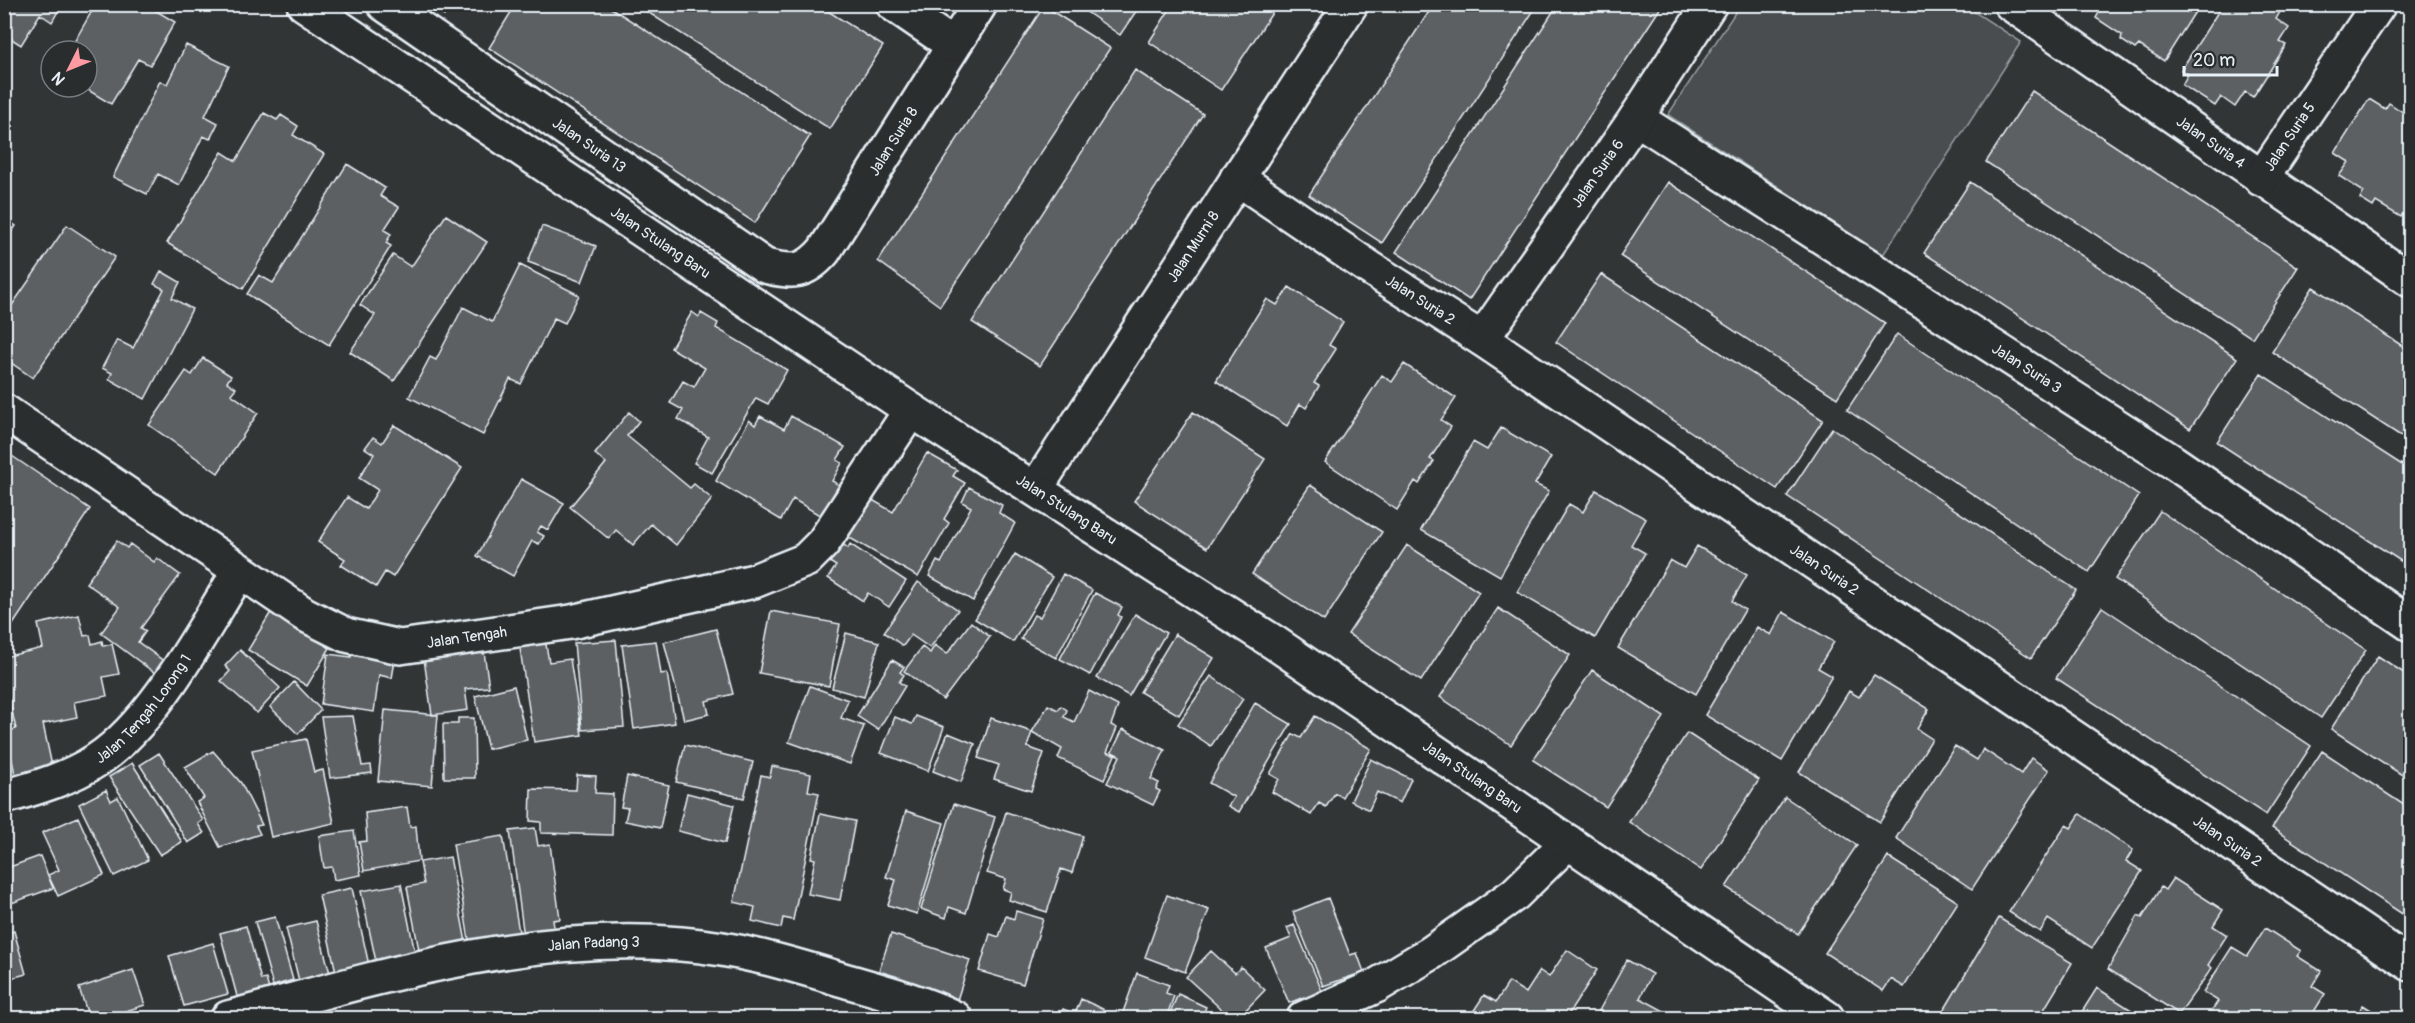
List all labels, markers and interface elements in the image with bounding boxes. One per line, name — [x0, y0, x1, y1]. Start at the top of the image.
north arrow — [39, 39, 99, 99]
scale bar — [2184, 39, 2277, 77]
text: 20 m — [2193, 49, 2235, 72]
text: N — [48, 68, 70, 89]
street label: Jalan Suria 5 — [2260, 99, 2319, 175]
street label: Jalan Suria 8 — [864, 103, 922, 179]
street label: Jalan Suria 4 — [2173, 112, 2249, 173]
street label: Jalan Suria 13 — [549, 113, 630, 177]
street label: Jalan Suria 6 — [1567, 135, 1628, 211]
street label: Jalan Stulang Baru — [607, 202, 714, 283]
street label: Jalan Murni 8 — [1163, 207, 1224, 286]
street label: Jalan Suria 2 — [1382, 271, 1459, 329]
street label: Jalan Suria 3 — [1988, 339, 2065, 398]
street label: Jalan Stulang Baru — [1013, 470, 1121, 549]
street label: Jalan Suria 2 — [1786, 540, 1862, 600]
street label: Jalan Tengah — [426, 622, 508, 652]
street label: Jalan Tengah Lorong 1 — [92, 651, 195, 768]
street label: Jalan Stulang Baru — [1419, 737, 1526, 818]
street label: Jalan Suria 2 — [2189, 811, 2266, 871]
street label: Jalan Padang 3 — [547, 932, 640, 956]

